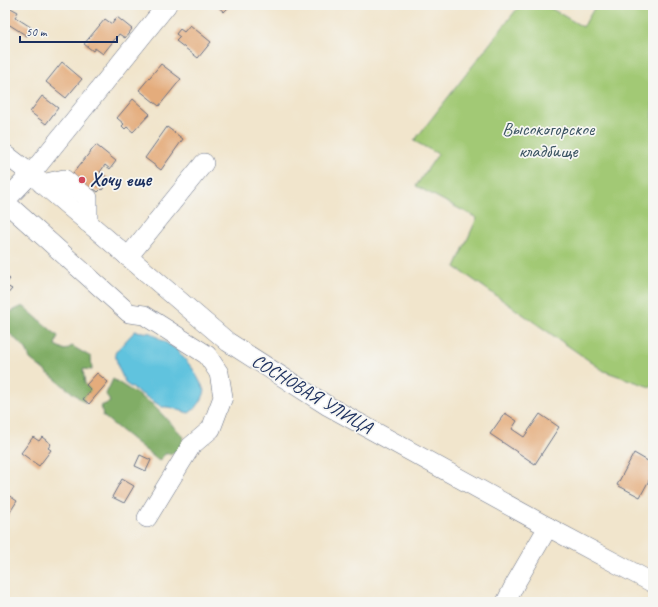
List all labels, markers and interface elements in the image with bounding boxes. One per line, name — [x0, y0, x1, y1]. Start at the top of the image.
scale bar — [20, 18, 117, 44]
text: 50 m — [26, 24, 48, 40]
park label: Высокогорское кладбище — [502, 117, 596, 163]
place label: Хочу еще — [90, 168, 153, 192]
marker: Хочу еще — [77, 175, 87, 185]
street label: СОСНОВАЯ УЛИЦА — [247, 349, 378, 440]

